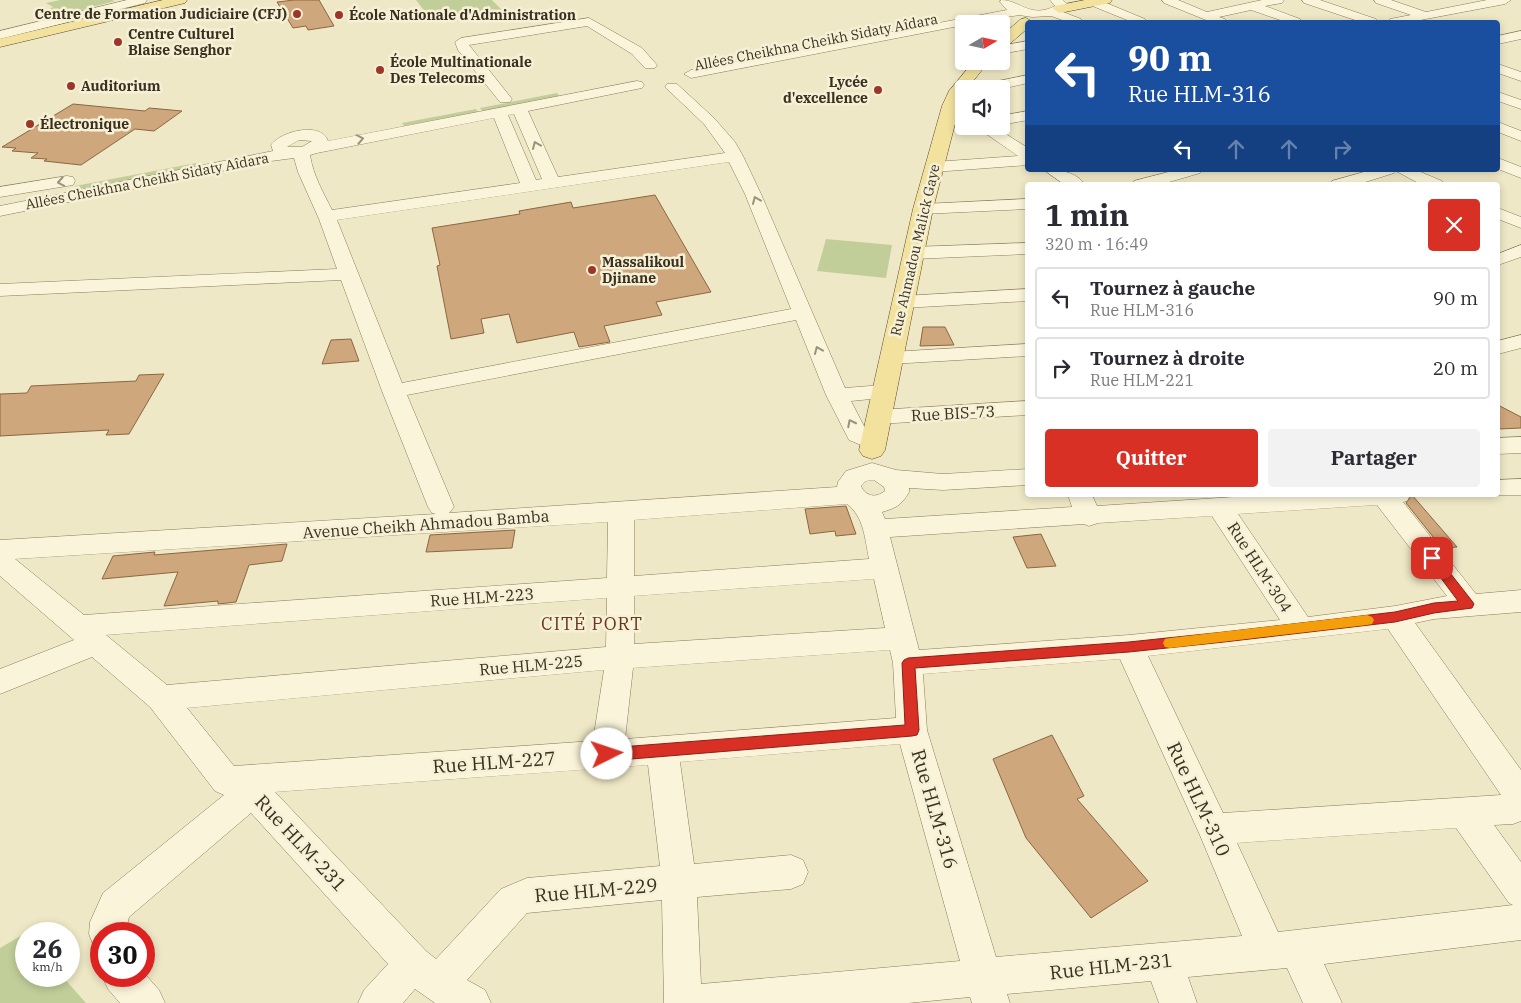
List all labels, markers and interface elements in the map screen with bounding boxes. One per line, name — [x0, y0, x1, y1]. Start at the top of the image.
place label: Centre de Formation Judiciaire (CFJ) — [35, 5, 287, 23]
place label: École Nationale d'Administration — [349, 5, 576, 24]
marker: Centre de Formation Judiciaire (CFJ) — [291, 8, 303, 20]
marker: École Nationale d'Administration — [333, 9, 345, 21]
street label: Allées Cheikhna Cheikh Sidaty Aîdara — [693, 9, 940, 74]
north arrow — [955, 15, 1010, 70]
map controls — [955, 15, 1010, 135]
place label: Centre Culturel Blaise Senghor — [128, 25, 235, 59]
text: 90 m — [1128, 35, 1212, 81]
marker: Centre Culturel Blaise Senghor — [112, 36, 124, 48]
icon: left — [1045, 40, 1110, 105]
place label: École Multinationale Des Telecoms — [390, 52, 532, 87]
marker: École Multinationale Des Telecoms — [374, 64, 386, 76]
place label: Lycée d'excellence — [783, 73, 868, 107]
place label: Auditorium — [81, 77, 161, 95]
text: Rue HLM-316 — [1128, 79, 1271, 108]
marker: Auditorium — [65, 80, 77, 92]
button: sound — [955, 80, 1010, 135]
marker: Lycée d'excellence — [872, 84, 884, 96]
place label: Électronique — [40, 114, 129, 133]
marker: Électronique — [24, 118, 36, 130]
one-way arrow — [356, 135, 365, 145]
icon: left — [1169, 135, 1197, 163]
icon: ahead — [1222, 135, 1250, 163]
icon: ahead — [1275, 135, 1303, 163]
icon: right — [1328, 135, 1356, 163]
one-way arrow — [531, 141, 542, 150]
street label: Allées Cheikhna Cheikh Sidaty Aîdara — [24, 148, 271, 213]
street label: Rue Ahmadou Malick Gaye — [886, 162, 944, 338]
one-way arrow — [56, 176, 64, 187]
text: 1 min — [1045, 195, 1129, 234]
one-way arrow — [751, 196, 762, 205]
button: close — [1428, 199, 1480, 251]
text: 320 m · 16:49 — [1045, 234, 1148, 254]
place label: Massalikoul Djinane — [602, 253, 685, 287]
marker: Massalikoul Djinane — [586, 264, 598, 276]
text: Tournez à gauche — [1090, 276, 1255, 300]
icon: left — [1047, 284, 1075, 312]
text: 90 m — [1433, 286, 1478, 310]
text: Rue HLM-316 — [1090, 300, 1194, 320]
one-way arrow — [814, 346, 825, 355]
text: Tournez à droite — [1090, 346, 1245, 370]
icon: right — [1047, 354, 1075, 382]
text: 20 m — [1433, 356, 1478, 380]
text: Rue HLM-221 — [1090, 370, 1194, 390]
street label: Rue BIS-73 — [910, 401, 996, 425]
one-way arrow — [847, 419, 857, 428]
button: Quitter — [1045, 429, 1258, 487]
button: Partager — [1268, 429, 1480, 487]
street label: Avenue Cheikh Ahmadou Bamba — [302, 505, 550, 543]
street label: Rue HLM-304 — [1223, 518, 1297, 616]
pin — [1411, 537, 1453, 579]
icon: arrive — [1418, 544, 1446, 572]
street label: Rue HLM-223 — [429, 583, 535, 611]
district label: CITÉ PORT — [541, 612, 643, 635]
street label: Rue HLM-225 — [478, 651, 584, 679]
position arrow — [580, 727, 632, 779]
street label: Rue HLM-310 — [1162, 738, 1236, 860]
street label: Rue HLM-227 — [432, 746, 556, 778]
street label: Rue HLM-316 — [906, 746, 964, 872]
street label: Rue HLM-231 — [250, 790, 352, 896]
street label: Rue HLM-229 — [533, 873, 659, 907]
speed limit sign: 30 — [90, 922, 155, 987]
text: 26 — [32, 932, 63, 965]
street label: Rue HLM-231 — [1048, 948, 1174, 984]
text: km/h — [32, 959, 63, 974]

